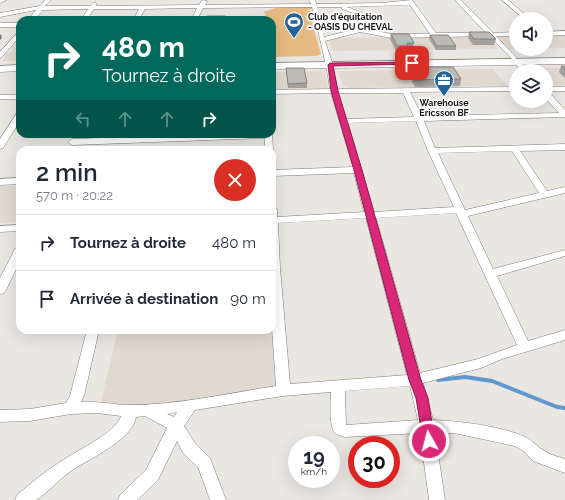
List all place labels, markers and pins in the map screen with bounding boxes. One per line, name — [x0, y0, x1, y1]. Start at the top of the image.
sports icon: Club d'équitation - OASIS DU CHEVAL — [283, 11, 305, 39]
place label: Club d'équitation - OASIS DU CHEVAL — [308, 12, 393, 32]
pin — [395, 46, 429, 80]
office icon: Warehouse Ericsson BF — [433, 69, 455, 97]
place label: Warehouse Ericsson BF — [419, 98, 469, 118]

